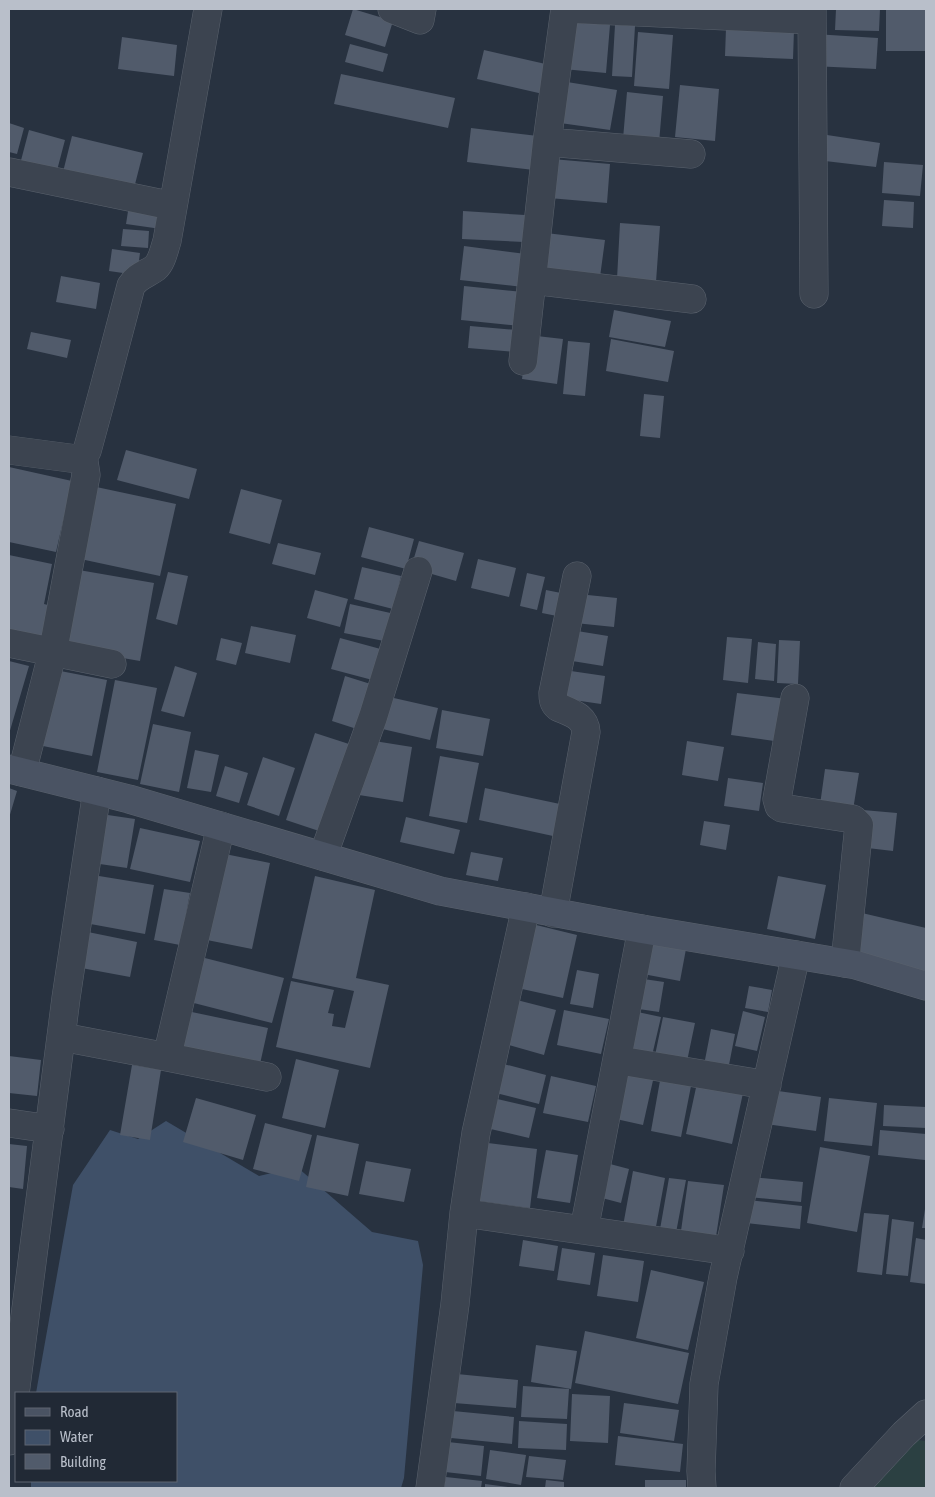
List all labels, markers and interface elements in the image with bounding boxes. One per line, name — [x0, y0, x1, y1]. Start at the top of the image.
legend — [15, 1392, 178, 1482]
text: Road — [60, 1403, 89, 1420]
text: Water — [60, 1428, 93, 1445]
text: Building — [60, 1453, 106, 1470]

